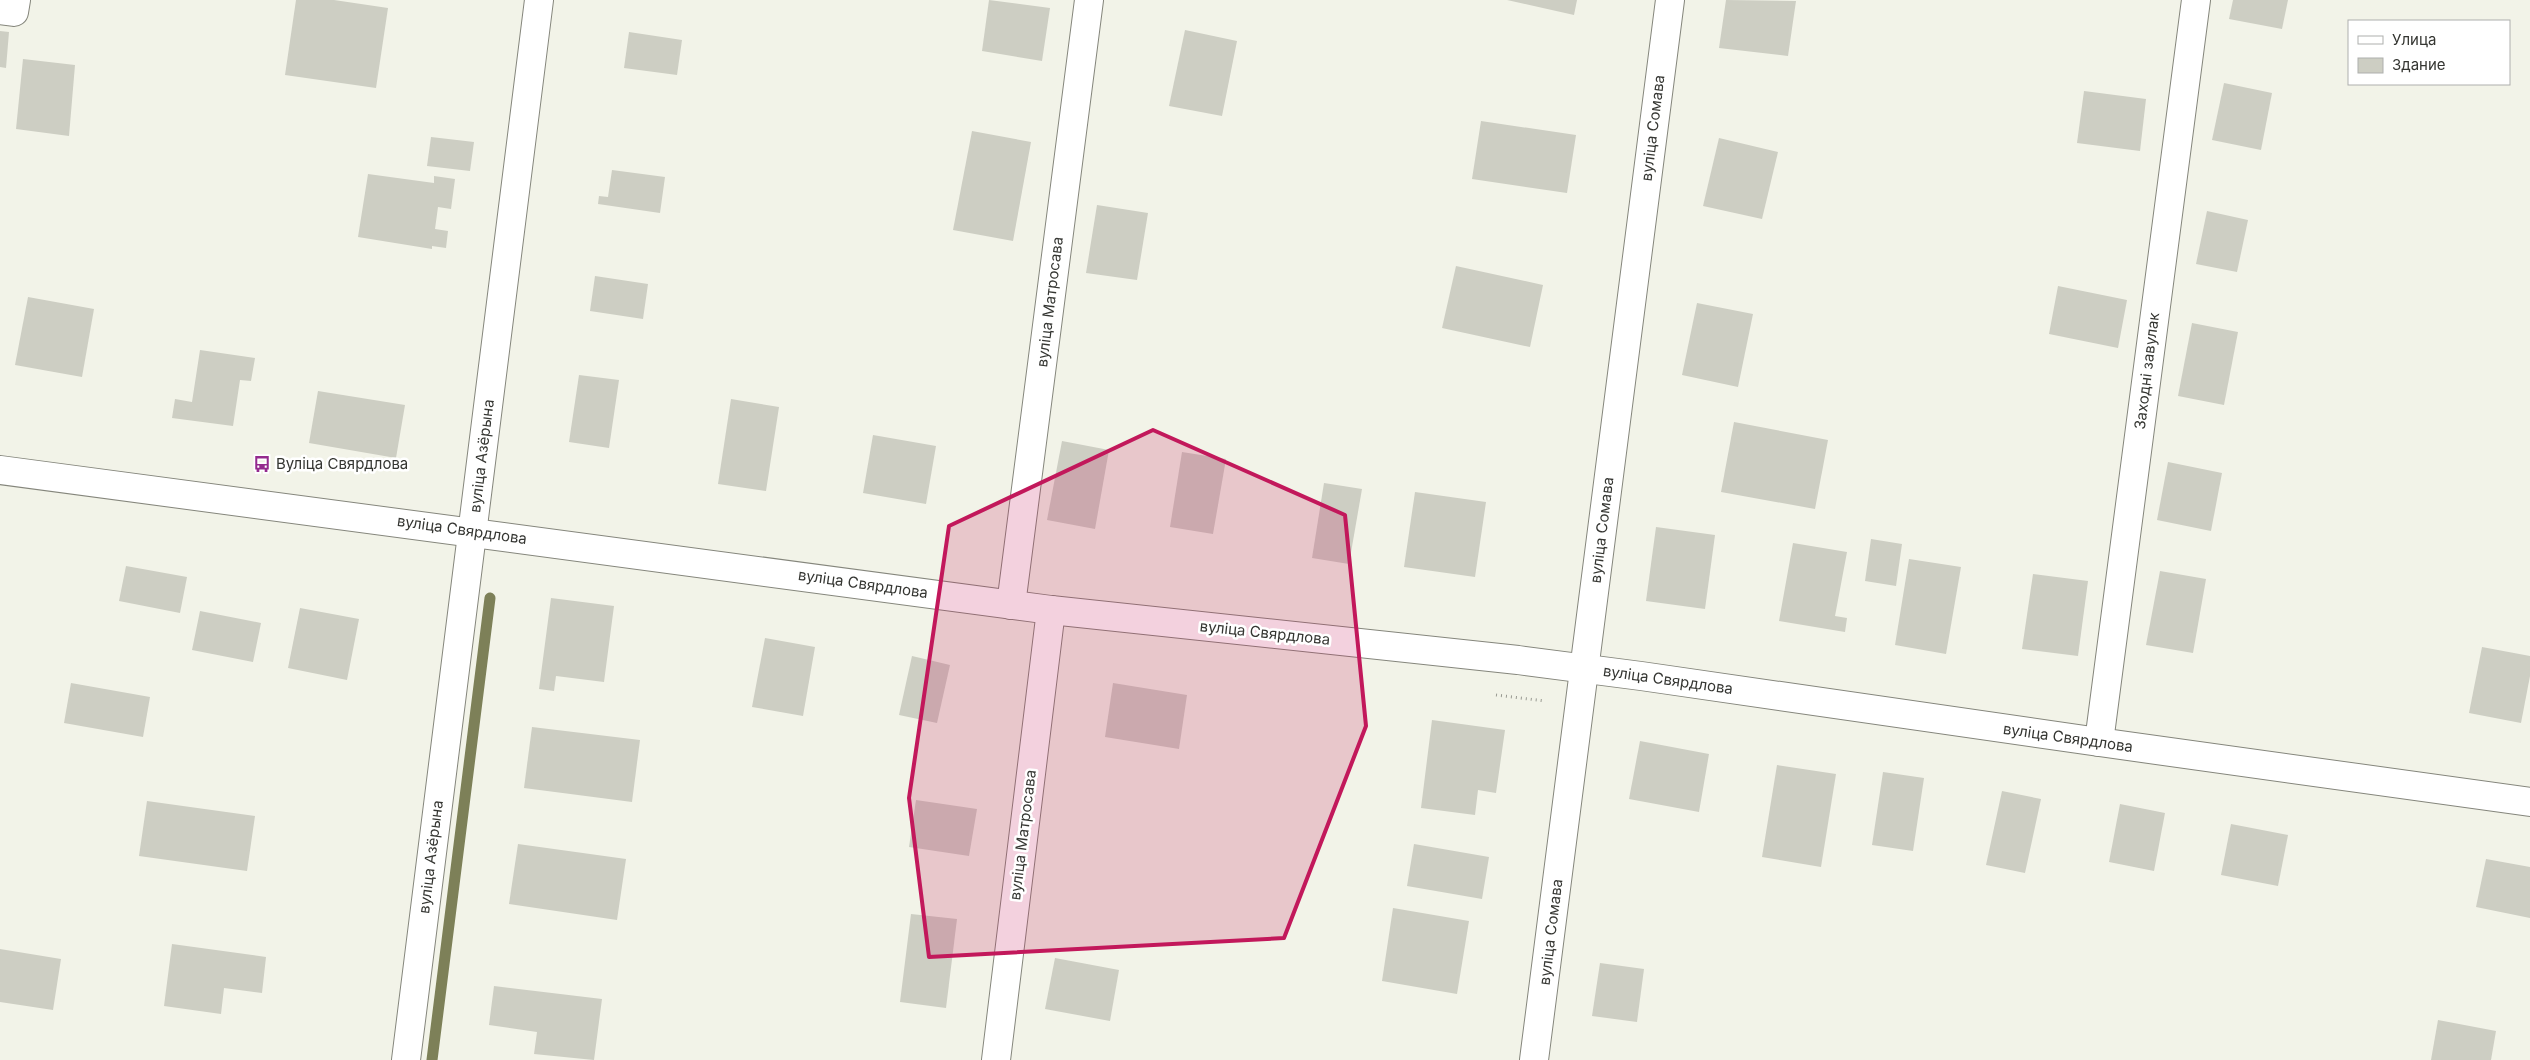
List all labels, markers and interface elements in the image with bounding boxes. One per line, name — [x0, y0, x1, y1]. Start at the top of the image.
legend — [2348, 20, 2510, 85]
text: Улица — [2392, 30, 2436, 49]
text: Здание — [2392, 55, 2446, 74]
street label: вуліца Сомава — [1637, 74, 1668, 182]
street label: вуліца Матросава — [1032, 236, 1067, 368]
street label: Заходні завулак — [2130, 311, 2163, 431]
street label: вуліца Азёрына — [465, 398, 498, 514]
bus stop icon: Вуліца Свярдлова — [252, 454, 272, 474]
place label: Вуліца Свярдлова — [276, 454, 408, 473]
street label: вуліца Сомава — [1586, 476, 1617, 584]
street label: вуліца Свярдлова — [396, 511, 528, 548]
street label: вуліца Свярдлова — [797, 565, 929, 602]
street label: вуліца Свярдлова — [1199, 616, 1331, 649]
street label: вуліца Свярдлова — [1602, 661, 1734, 698]
street label: вуліца Свярдлова — [2002, 719, 2134, 756]
street label: вуліца Матросава — [1005, 769, 1040, 901]
street label: вуліца Азёрына — [414, 799, 447, 915]
street label: вуліца Сомава — [1535, 878, 1566, 986]

